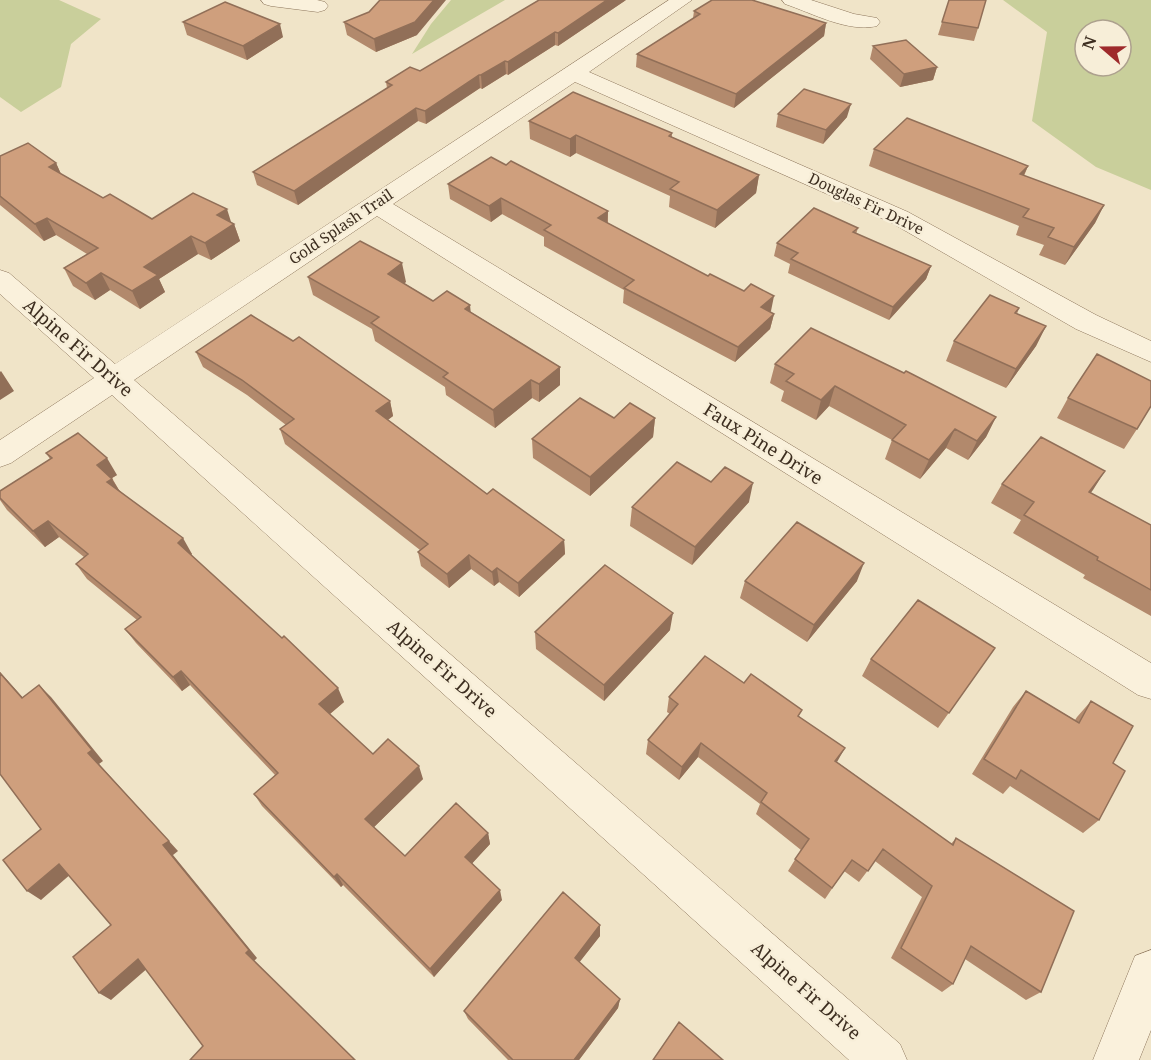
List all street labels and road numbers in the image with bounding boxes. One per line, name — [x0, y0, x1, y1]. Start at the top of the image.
street label: Douglas Fir Drive — [806, 168, 927, 239]
street label: Gold Splash Trail — [284, 184, 397, 268]
street label: Alpine Fir Drive — [19, 293, 139, 402]
street label: Faux Pine Drive — [699, 397, 828, 489]
street label: Alpine Fir Drive — [383, 614, 503, 723]
street label: Alpine Fir Drive — [747, 936, 867, 1045]

